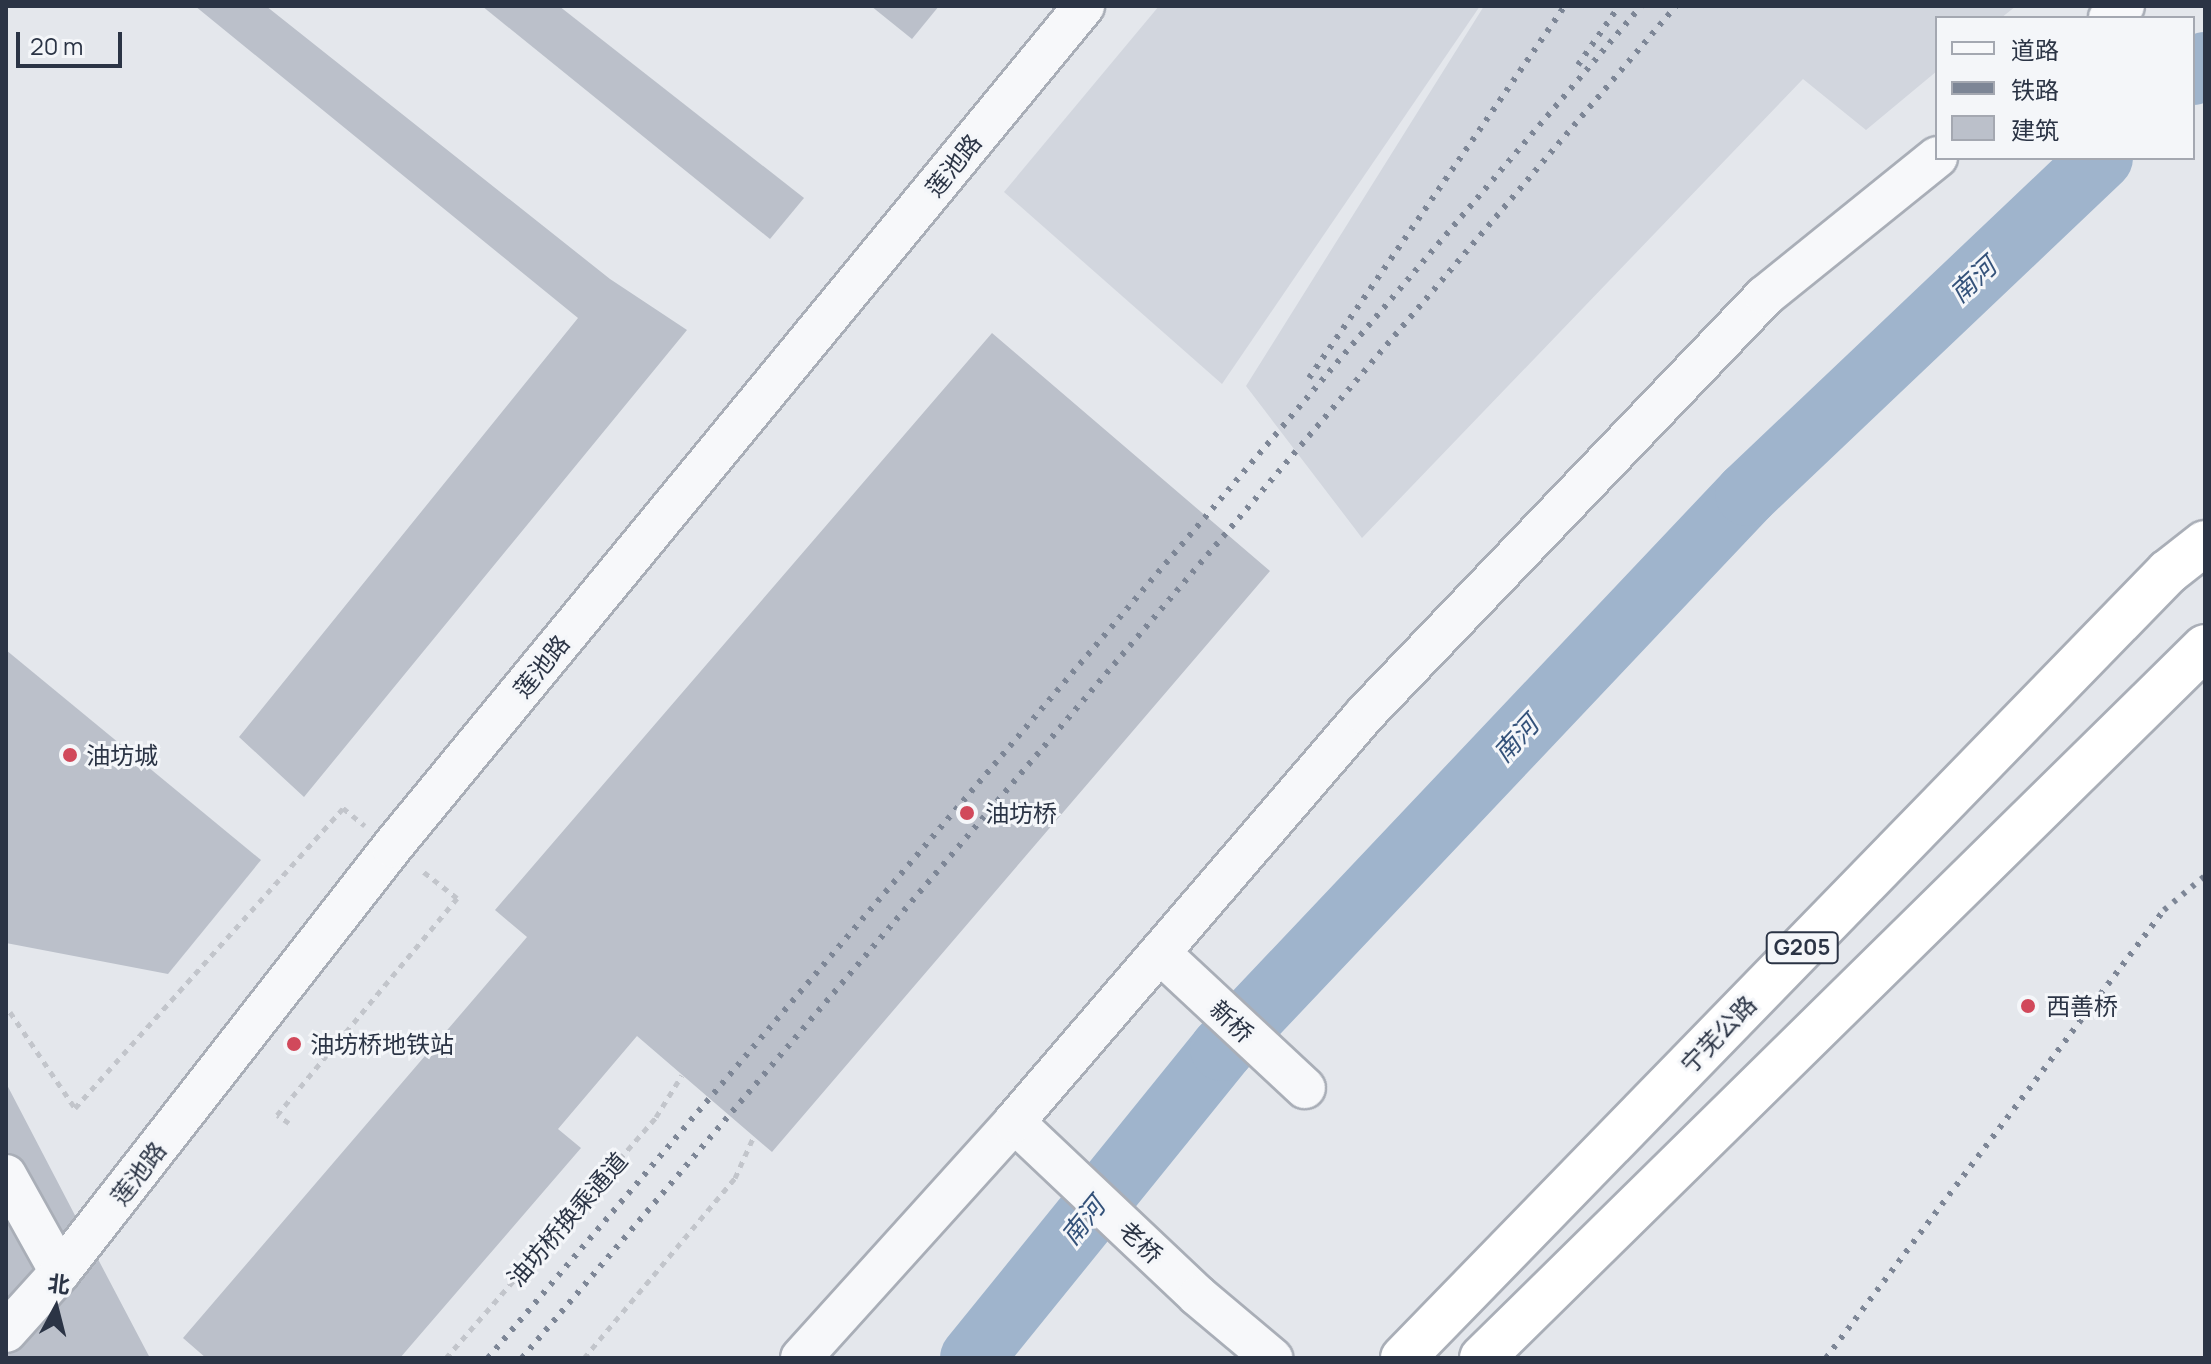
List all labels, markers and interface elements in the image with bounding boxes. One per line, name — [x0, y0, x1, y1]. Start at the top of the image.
scale bar — [20, 16, 126, 66]
legend — [1935, 16, 2195, 160]
text: 20 m — [30, 29, 83, 62]
text: 道路 — [2011, 33, 2059, 66]
text: 铁路 — [2011, 73, 2059, 106]
text: 建筑 — [2011, 113, 2059, 146]
street label: 莲池路 — [919, 128, 987, 202]
water label: 南河 — [1943, 251, 2003, 309]
street label: 莲池路 — [507, 629, 575, 703]
water label: 南河 — [1487, 709, 1545, 769]
place label: 油坊城 — [86, 741, 158, 769]
marker: 油坊城 — [61, 746, 79, 764]
place label: 油坊桥 — [985, 799, 1057, 827]
marker: 油坊桥 — [956, 802, 978, 824]
road number: G205 — [1764, 930, 1840, 966]
street label: 宁芜公路 — [1674, 989, 1762, 1079]
place label: 西善桥 — [2046, 992, 2118, 1020]
street label: 新桥 — [1205, 994, 1259, 1048]
marker: 西善桥 — [2017, 995, 2039, 1017]
place label: 油坊桥地铁站 — [310, 1030, 454, 1058]
marker: 油坊桥地铁站 — [285, 1035, 303, 1053]
street label: 莲池路 — [104, 1136, 172, 1210]
street label: 油坊桥换乘通道 — [501, 1146, 633, 1292]
water label: 南河 — [1055, 1191, 1111, 1251]
street label: 老桥 — [1114, 1215, 1168, 1269]
north arrow — [16, 1268, 96, 1348]
text: 北 — [46, 1268, 72, 1300]

